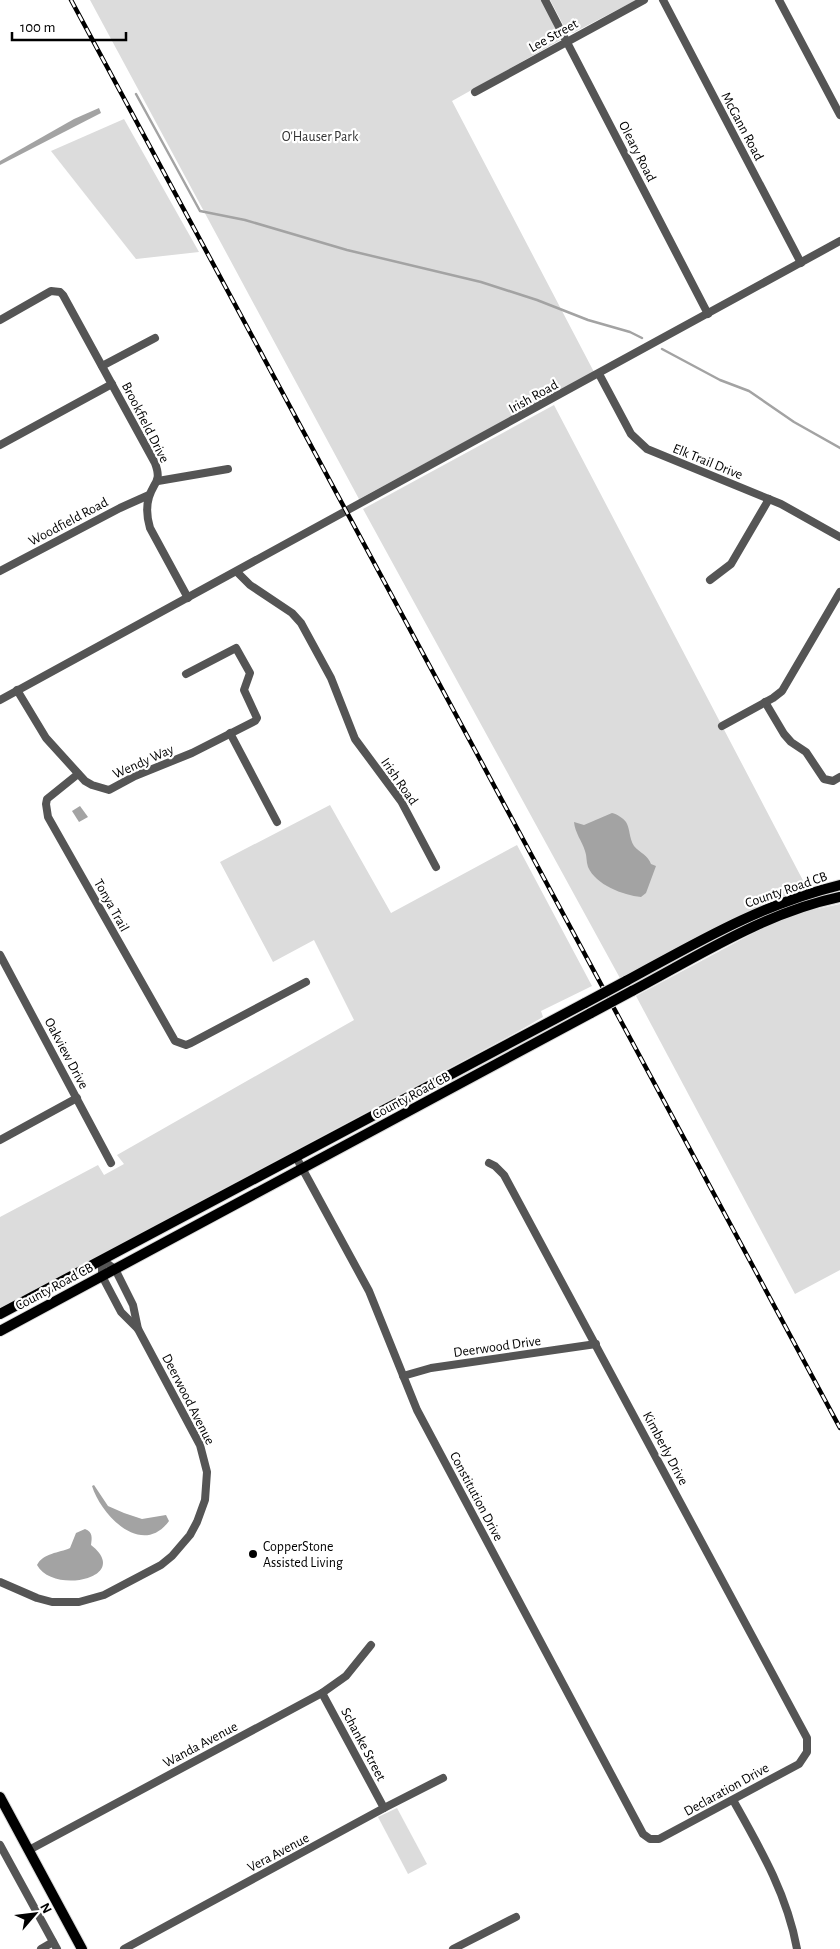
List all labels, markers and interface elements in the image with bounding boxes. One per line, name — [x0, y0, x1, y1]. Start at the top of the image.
scale bar — [12, 10, 126, 42]
street label: Lee Street — [527, 16, 581, 55]
text: 100 m — [20, 20, 55, 35]
street label: McGann Road — [718, 90, 766, 163]
street label: Oleary Road — [616, 119, 658, 184]
park label: O'Hauser Park — [282, 130, 359, 144]
street label: Irish Road — [506, 378, 561, 416]
street label: Brookfield Drive — [119, 380, 171, 465]
street label: Elk Trail Drive — [671, 442, 745, 482]
street label: Woodfield Road — [26, 495, 111, 549]
street label: Wendy Way — [111, 742, 176, 782]
street label: Irish Road — [378, 755, 420, 808]
street label: County Road CB — [743, 869, 829, 911]
street label: Tonya Trail — [91, 877, 131, 934]
street label: Oakview Drive — [42, 1016, 91, 1091]
street label: County Road CB — [370, 1070, 453, 1122]
street label: County Road CB — [13, 1261, 96, 1313]
street label: Deerwood Drive — [452, 1334, 542, 1360]
street label: Deerwood Avenue — [159, 1352, 217, 1447]
street label: Kimberly Drive — [640, 1409, 690, 1488]
street label: Constitution Drive — [447, 1450, 505, 1543]
place label: CopperStone Assisted Living — [263, 1540, 343, 1570]
marker: CopperStone Assisted Living — [247, 1548, 259, 1560]
street label: Schanke Street — [338, 1706, 388, 1784]
street label: Wanda Avenue — [161, 1719, 240, 1770]
street label: Declaration Drive — [682, 1761, 771, 1819]
street label: Vera Avenue — [245, 1831, 312, 1875]
north arrow — [10, 1889, 60, 1939]
text: N — [37, 1901, 54, 1916]

